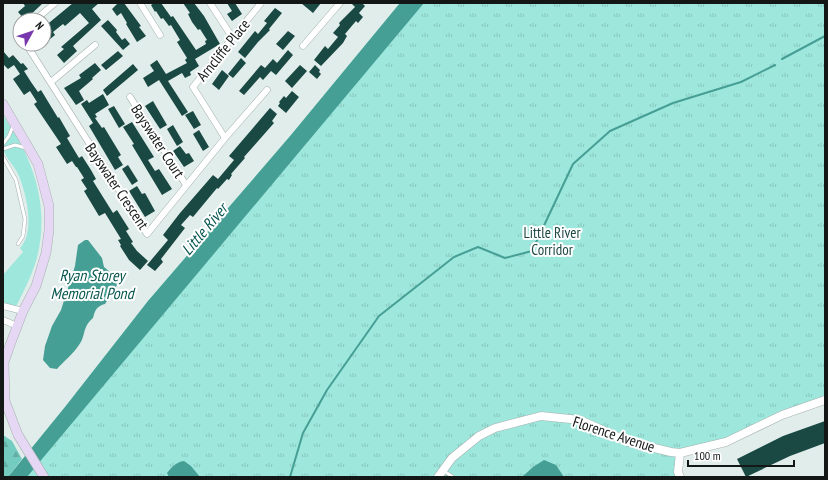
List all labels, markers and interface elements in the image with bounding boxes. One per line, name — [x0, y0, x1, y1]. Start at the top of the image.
north arrow — [12, 12, 52, 52]
street label: Arncliffe Place — [192, 15, 254, 85]
text: N — [32, 19, 47, 32]
street label: Bayswater Court — [127, 101, 189, 181]
street label: Bayswater Crescent — [81, 139, 153, 233]
water label: Little River — [177, 197, 233, 259]
park label: Little River Corridor — [523, 223, 581, 259]
water label: Ryan Storey Memorial Pond — [50, 265, 136, 303]
street label: Florence Avenue — [571, 412, 657, 456]
scale bar — [688, 442, 794, 468]
text: 100 m — [694, 448, 721, 463]

